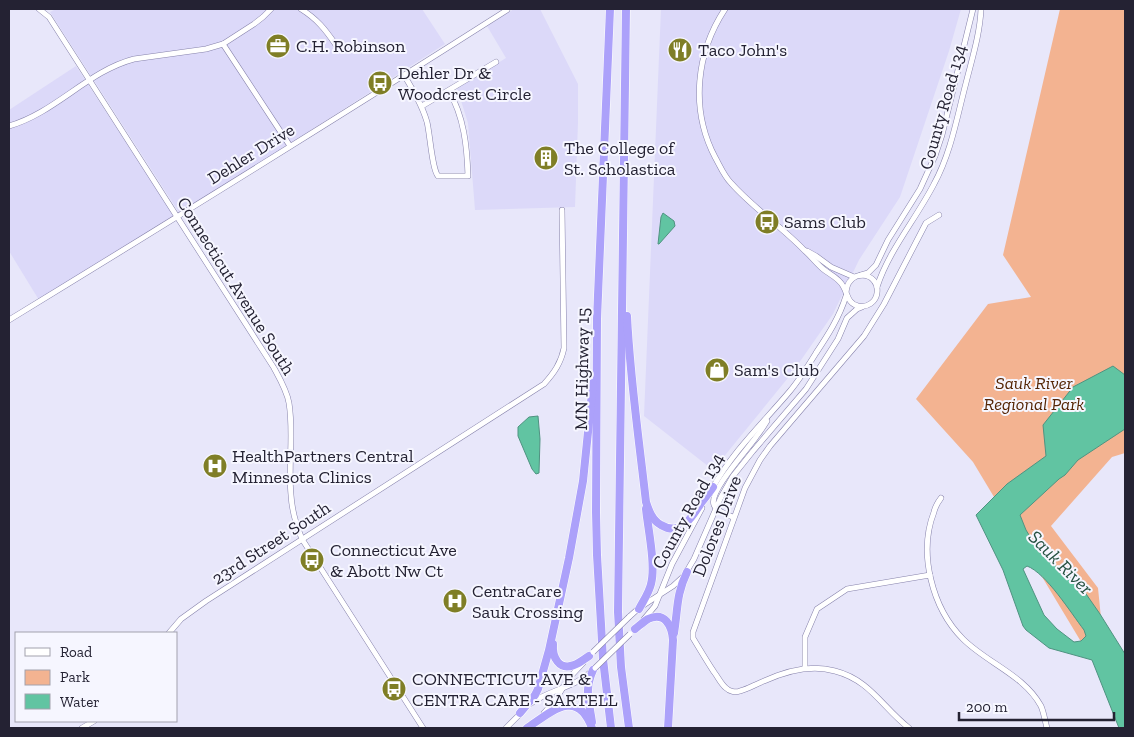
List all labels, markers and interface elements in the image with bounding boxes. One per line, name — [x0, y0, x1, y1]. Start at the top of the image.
office icon: C.H. Robinson — [265, 33, 291, 59]
place label: C.H. Robinson — [296, 35, 406, 57]
restaurant icon: Taco John's — [667, 37, 693, 63]
place label: Taco John's — [698, 39, 787, 61]
street label: County Road 134 — [915, 42, 971, 172]
place label: Dehler Dr & Woodcrest Circle — [398, 62, 531, 105]
bus stop icon: Dehler Dr & Woodcrest Circle — [367, 70, 393, 96]
street label: Dehler Drive — [204, 119, 298, 189]
place label: The College of St. Scholastica — [564, 137, 676, 180]
building icon: The College of St. Scholastica — [533, 145, 559, 171]
street label: Connecticut Avenue South — [172, 193, 300, 379]
bus stop icon: Sams Club — [754, 209, 780, 235]
place label: Sams Club — [784, 211, 866, 233]
street label: MN Highway 15 — [570, 308, 594, 430]
shop icon: Sam's Club — [704, 357, 730, 383]
place label: Sam's Club — [734, 359, 819, 381]
park label: Sauk River Regional Park — [984, 372, 1084, 415]
place label: HealthPartners Central Minnesota Clinics — [232, 445, 414, 488]
street label: County Road 134 — [647, 449, 729, 573]
hospital icon: HealthPartners Central Minnesota Clinics — [202, 453, 228, 479]
street label: Dolores Drive — [688, 472, 746, 580]
street label: 23rd Street South — [208, 497, 334, 589]
water label: Sauk River — [1024, 525, 1098, 600]
place label: Connecticut Ave & Abott Nw Ct — [330, 539, 457, 582]
bus stop icon: Connecticut Ave & Abott Nw Ct — [299, 547, 325, 573]
place label: CentraCare Sauk Crossing — [472, 580, 583, 623]
hospital icon: CentraCare Sauk Crossing — [442, 588, 468, 614]
legend — [15, 632, 178, 722]
text: Road — [60, 643, 93, 661]
text: Park — [60, 668, 90, 686]
place label: CONNECTICUT AVE & CENTRA CARE - SARTELL — [412, 668, 618, 711]
bus stop icon: CONNECTICUT AVE & CENTRA CARE - SARTELL — [381, 676, 407, 702]
scale bar — [959, 690, 1114, 722]
text: Water — [60, 693, 100, 711]
text: 200 m — [966, 698, 1007, 716]

